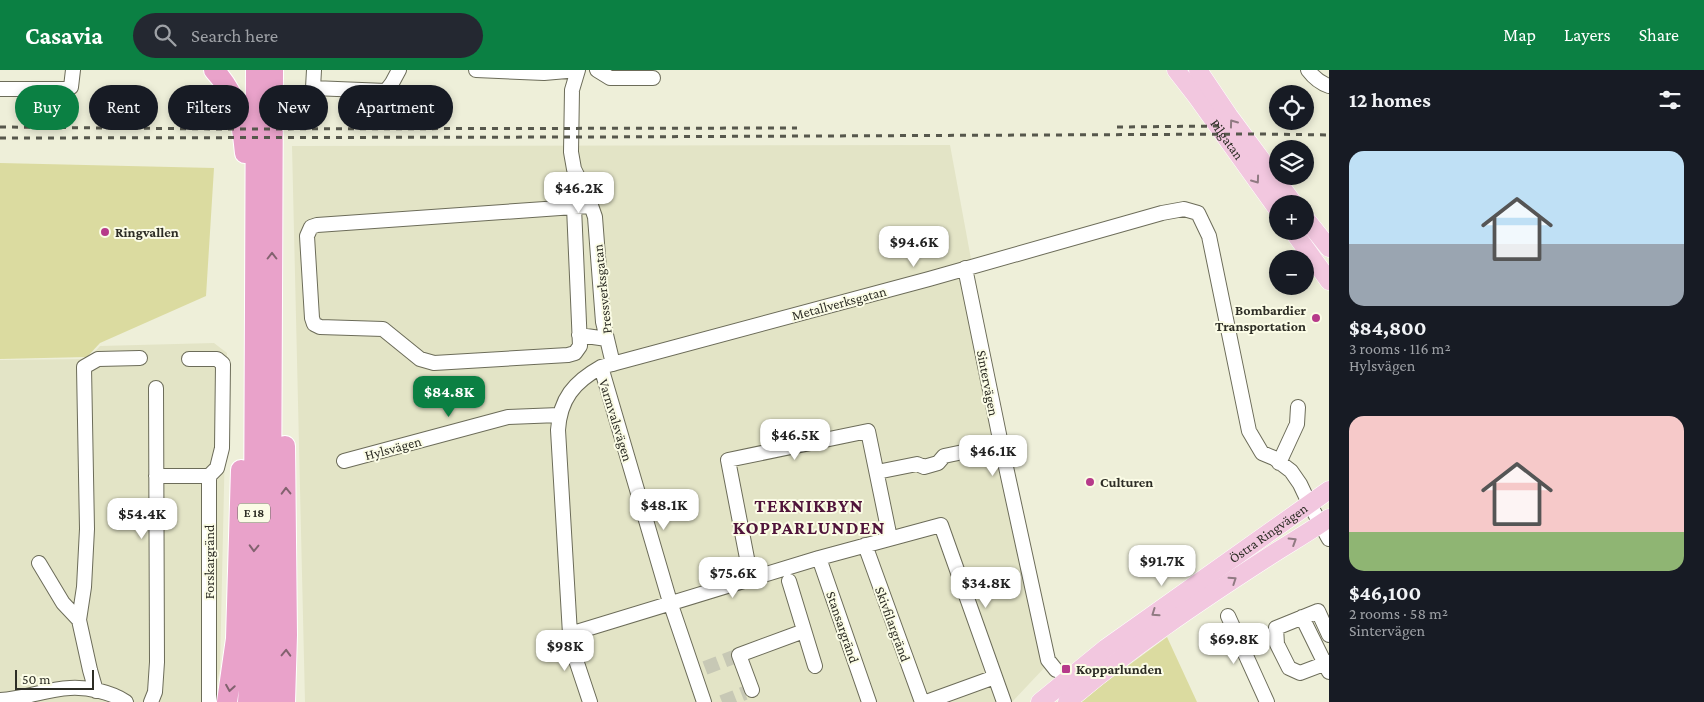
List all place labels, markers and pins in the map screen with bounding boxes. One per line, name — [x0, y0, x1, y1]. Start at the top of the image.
pin: $46.2K — [538, 172, 620, 214]
place label: Ringvallen — [115, 224, 179, 240]
marker: Ringvallen — [99, 226, 111, 238]
pin: $94.6K — [873, 226, 955, 268]
place label: Bombardier Transportation — [1215, 302, 1306, 334]
marker: Bombardier Transportation — [1310, 312, 1322, 324]
pin: $84.8K — [408, 376, 490, 418]
pin: $46.5K — [754, 418, 836, 461]
pin: $46.1K — [952, 434, 1034, 477]
place label: Culturen — [1100, 474, 1153, 490]
marker: Culturen — [1084, 476, 1096, 488]
pin: $48.1K — [623, 488, 705, 531]
pin: $54.4K — [101, 498, 183, 540]
pin: $91.7K — [1121, 544, 1203, 587]
pin: $75.6K — [692, 556, 774, 599]
pin: $34.8K — [945, 566, 1027, 609]
pin: $69.8K — [1193, 622, 1275, 665]
pin: $98K — [535, 630, 595, 672]
place label: Kopparlunden — [1076, 661, 1162, 677]
marker: Kopparlunden — [1060, 663, 1072, 675]

